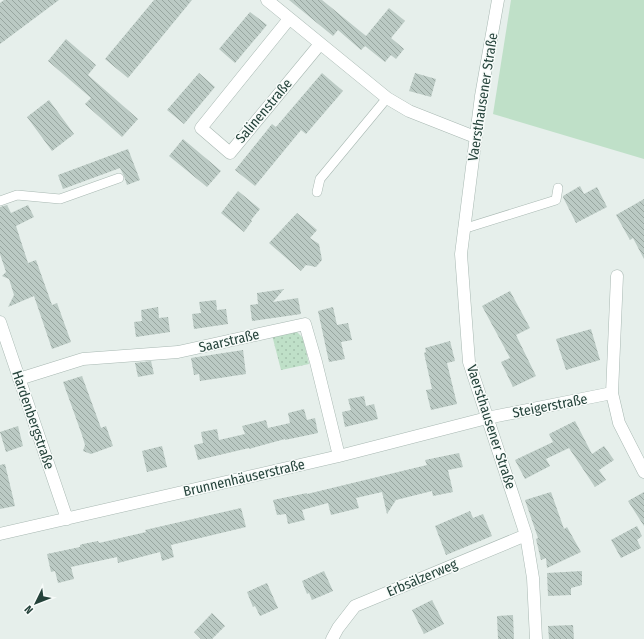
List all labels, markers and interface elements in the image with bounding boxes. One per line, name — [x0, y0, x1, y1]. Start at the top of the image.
street label: Vaersthausener Straße — [464, 32, 502, 162]
street label: Salinenstraße — [232, 75, 296, 147]
street label: Saarstraße — [197, 326, 261, 356]
street label: Vaersthausener Straße — [463, 363, 519, 491]
street label: Hardenbergstraße — [8, 368, 58, 472]
street label: Steigerstraße — [511, 390, 589, 422]
street label: Brunnenhäuserstraße — [182, 456, 307, 500]
street label: Erbsälzerweg — [384, 555, 460, 600]
north arrow — [16, 583, 56, 623]
text: N — [22, 603, 36, 616]

